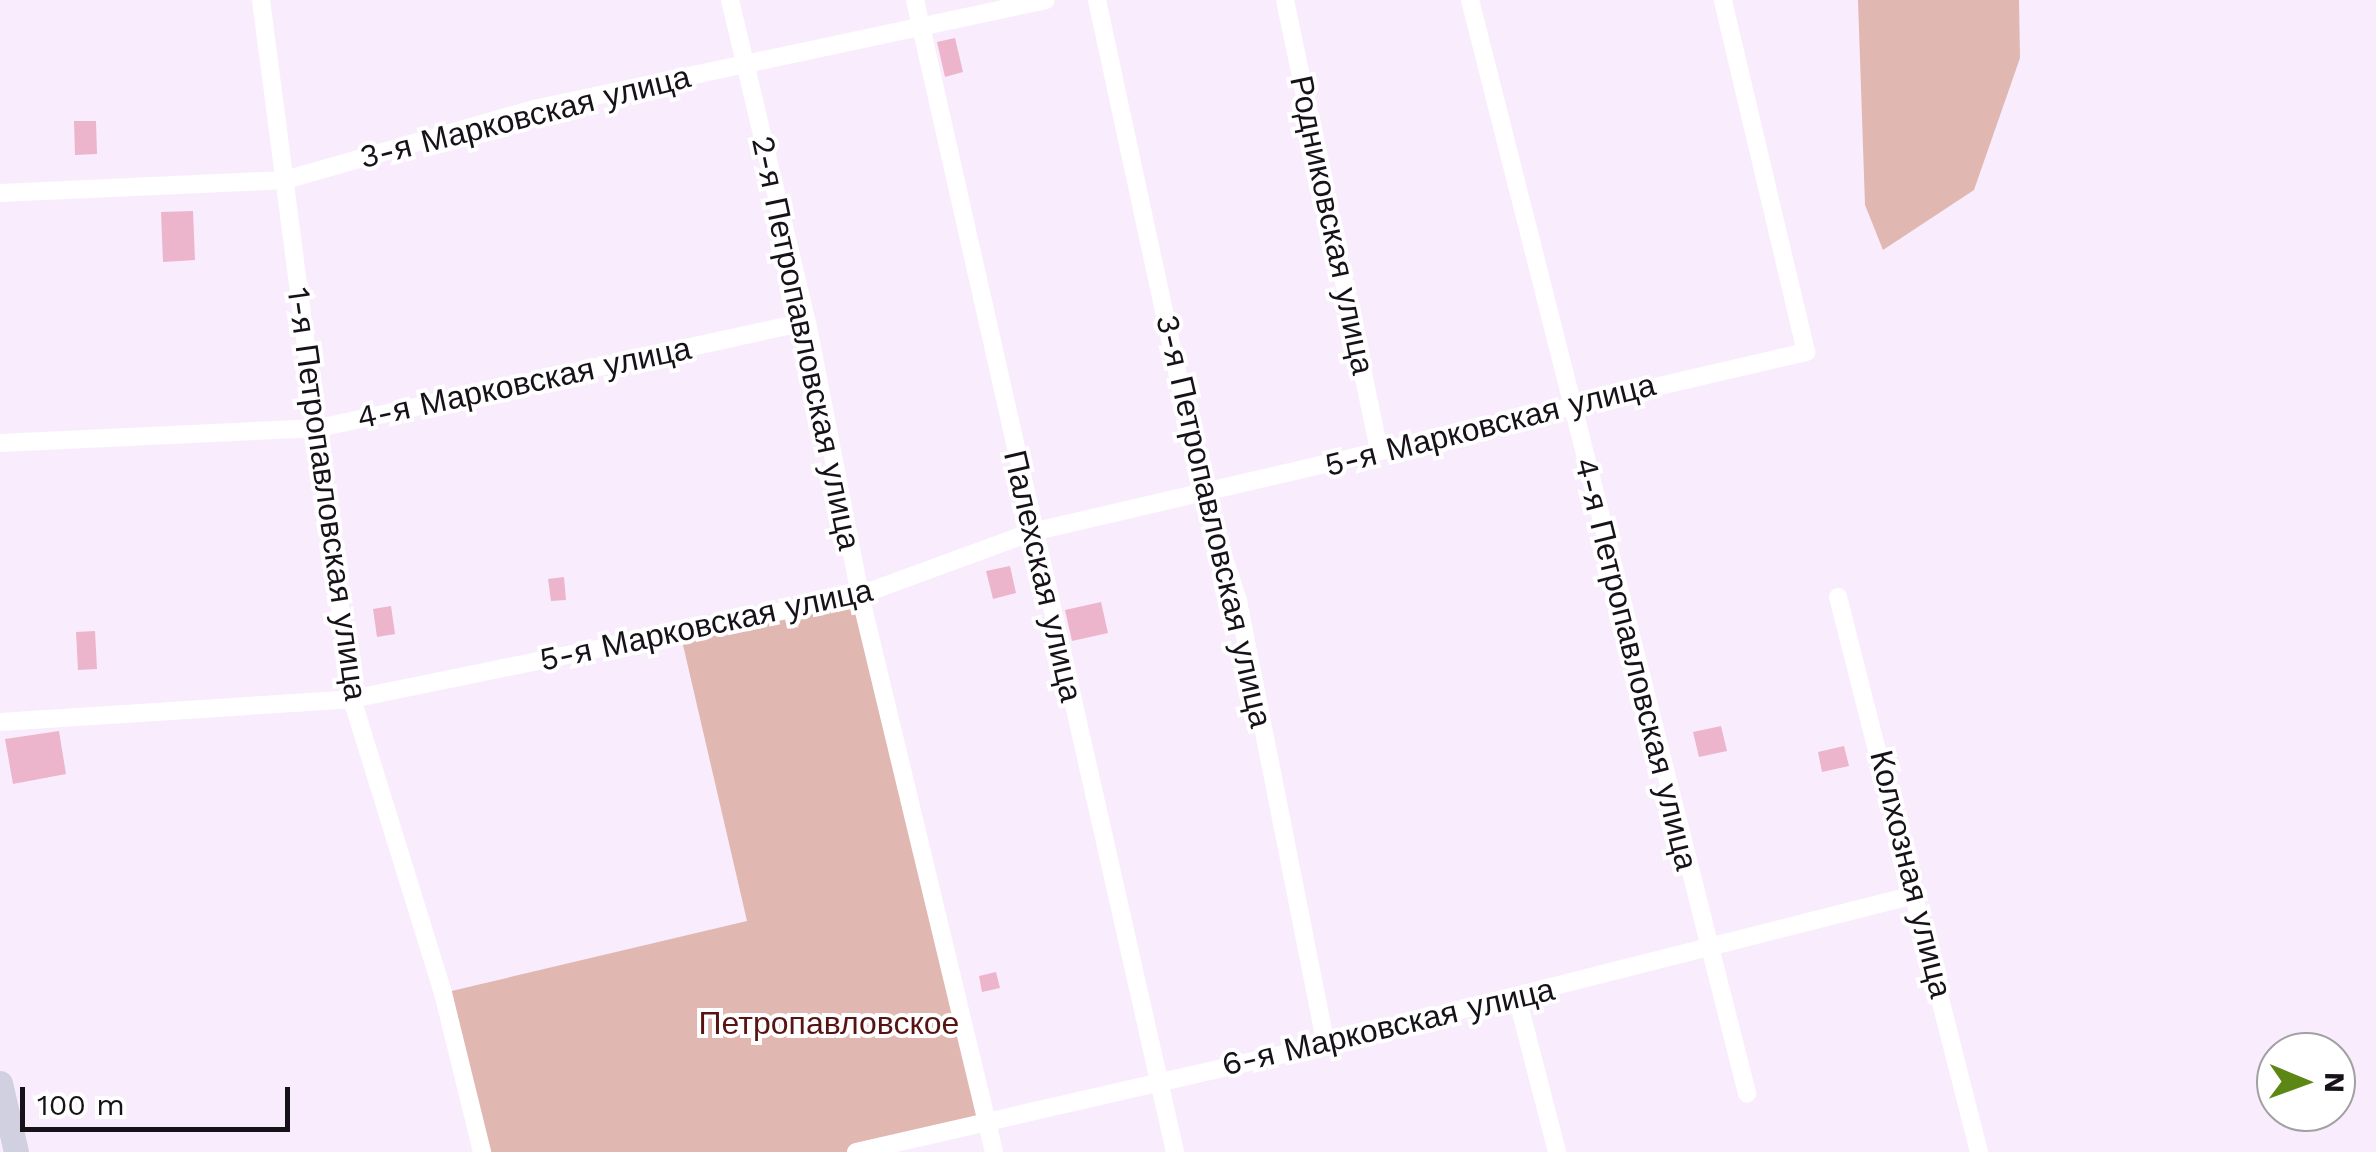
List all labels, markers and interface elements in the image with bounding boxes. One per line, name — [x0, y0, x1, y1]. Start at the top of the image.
street label: 3-я Марковская улица — [356, 57, 694, 177]
street label: Родниковская улица — [1282, 72, 1382, 378]
street label: 2-я Петропавловская улица — [743, 133, 869, 553]
street label: 1-я Петропавловская улица — [279, 285, 375, 703]
street label: 3-я Петропавловская улица — [1148, 311, 1280, 731]
street label: 4-я Марковская улица — [354, 329, 694, 437]
street label: 5-я Марковская улица — [1321, 365, 1659, 485]
street label: Палехская улица — [995, 447, 1091, 705]
street label: 4-я Петропавловская улица — [1566, 454, 1706, 874]
street label: 5-я Марковская улица — [536, 571, 876, 679]
street label: Колхозная улица — [1862, 746, 1960, 1002]
street label: 6-я Марковская улица — [1218, 970, 1558, 1084]
park label: Петропавловское — [699, 1004, 959, 1042]
north arrow — [2256, 1032, 2356, 1132]
scale bar — [25, 1067, 295, 1129]
text: N — [2318, 1072, 2351, 1093]
text: 100 m — [37, 1087, 125, 1122]

